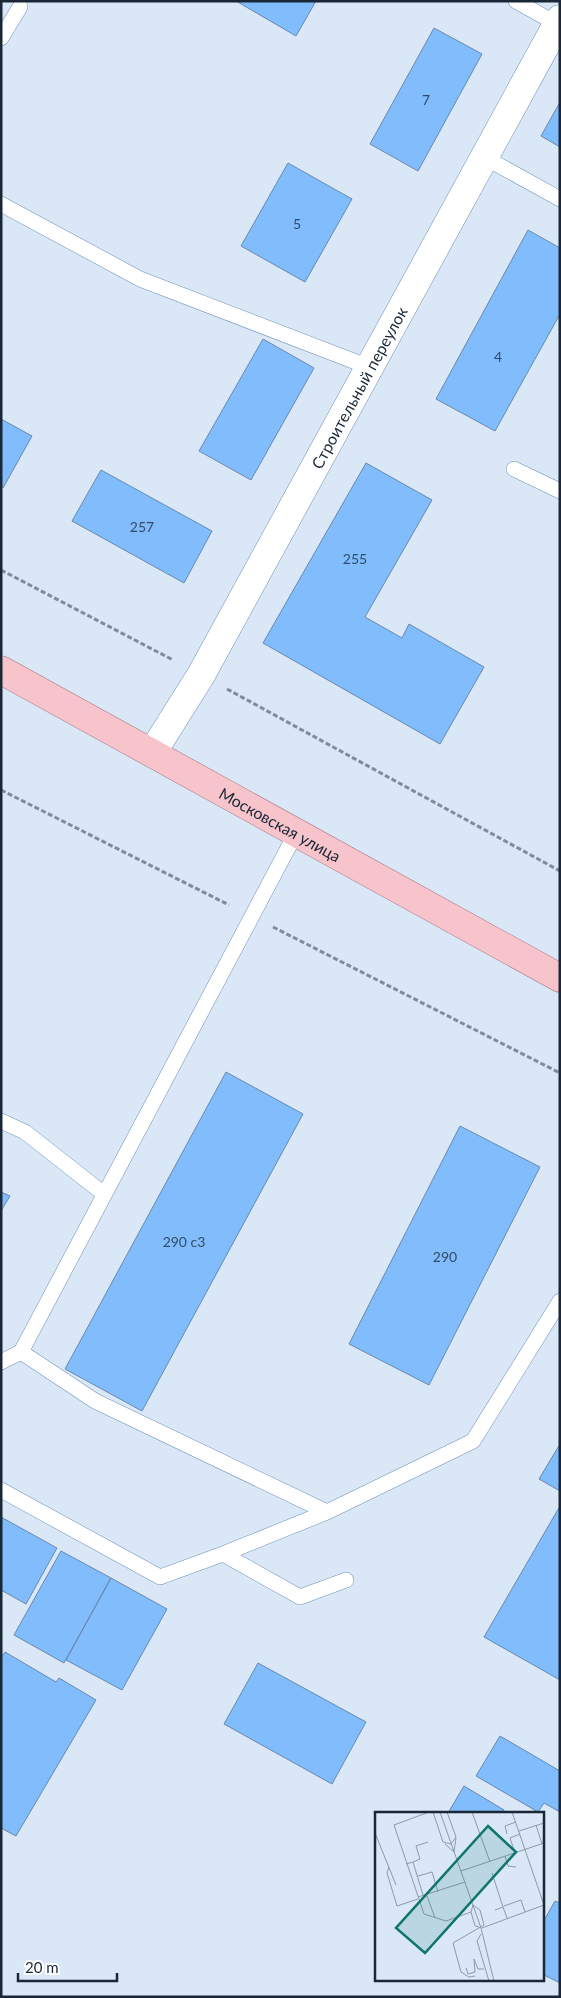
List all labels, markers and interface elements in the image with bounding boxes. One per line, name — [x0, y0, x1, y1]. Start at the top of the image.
house number: 7 — [422, 91, 430, 108]
house number: 5 — [293, 215, 301, 232]
street label: Строительный переулок — [306, 302, 411, 472]
house number: 4 — [494, 348, 502, 365]
house number: 257 — [130, 518, 154, 535]
house number: 255 — [343, 550, 367, 567]
street label: Московская улица — [216, 783, 345, 865]
house number: 290 с3 — [163, 1233, 205, 1250]
house number: 290 — [433, 1248, 457, 1265]
inset map — [375, 1812, 544, 1980]
scale bar — [18, 1950, 116, 1982]
text: 20 m — [25, 1958, 59, 1976]

